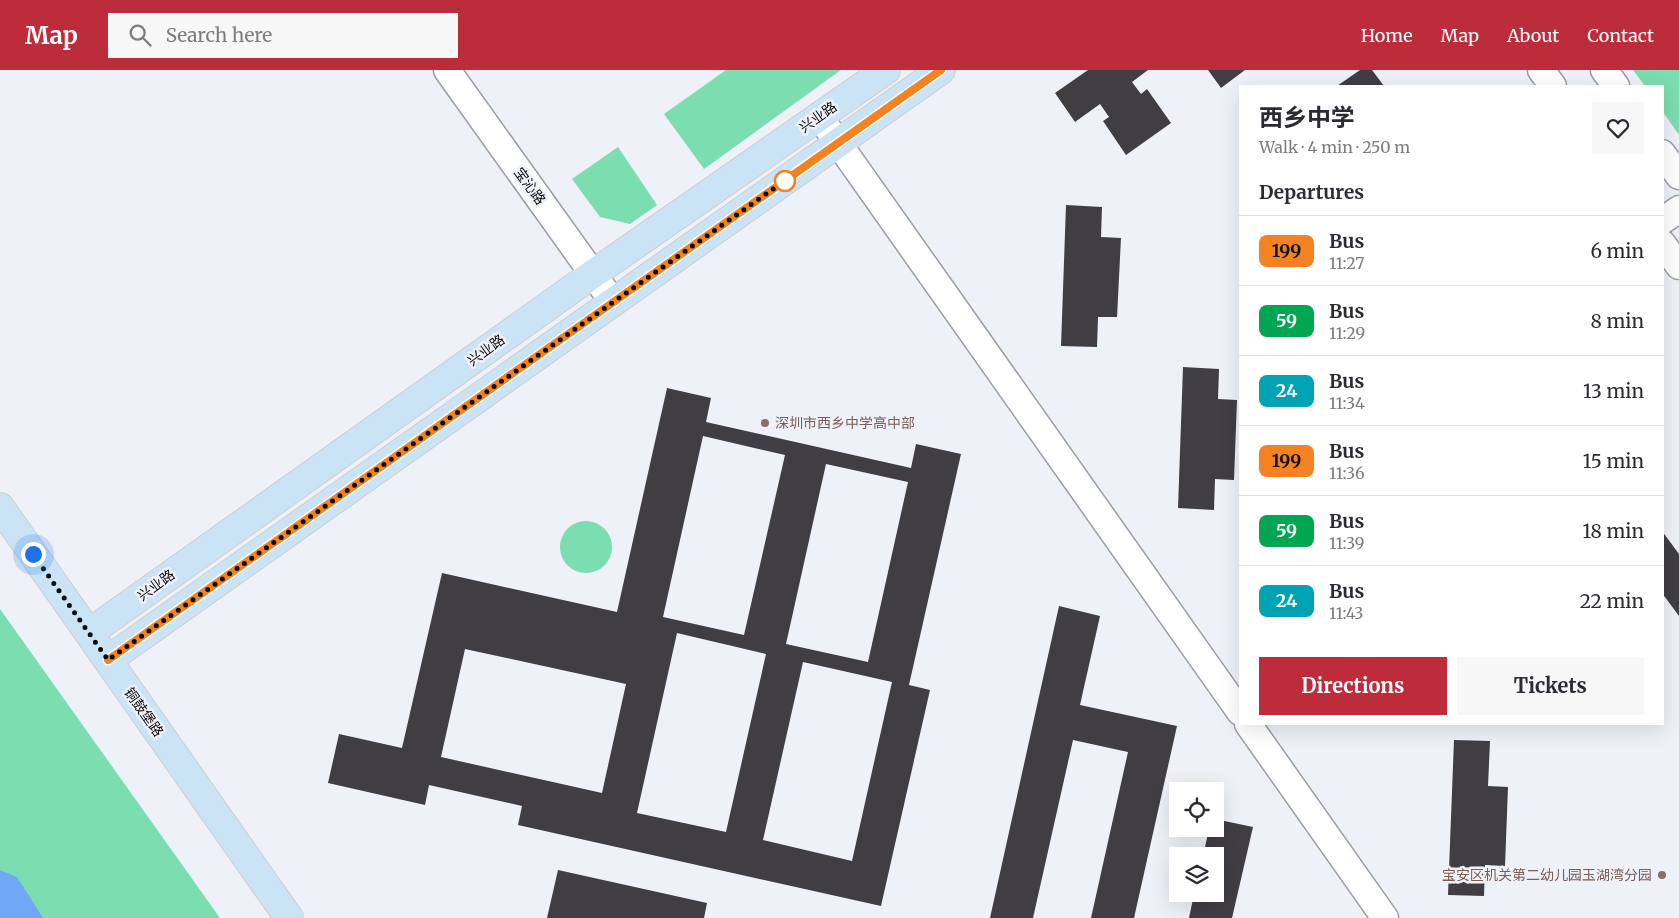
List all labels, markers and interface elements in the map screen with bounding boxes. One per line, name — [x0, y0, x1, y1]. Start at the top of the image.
search box — [108, 13, 458, 58]
text: Map — [25, 20, 78, 51]
icon: search — [126, 21, 154, 49]
text: Search here — [166, 23, 272, 47]
text: Home — [1361, 24, 1413, 47]
text: Map — [1441, 24, 1479, 47]
text: About — [1507, 24, 1559, 47]
text: Contact — [1587, 24, 1654, 47]
street label: 兴业路 — [796, 98, 840, 136]
text: 西乡中学 — [1259, 102, 1355, 133]
button: heart — [1592, 102, 1644, 154]
text: Walk · 4 min · 250 m — [1259, 137, 1410, 157]
street label: 宝沁路 — [510, 164, 550, 208]
unlabelled marker — [774, 170, 796, 192]
text: Departures — [1259, 180, 1364, 204]
text: Bus — [1329, 229, 1364, 253]
text: 199 — [1272, 239, 1301, 262]
text: 6 min — [1590, 239, 1644, 263]
text: 11:27 — [1329, 253, 1364, 273]
text: Bus — [1329, 299, 1364, 323]
text: 59 — [1276, 309, 1297, 332]
text: 8 min — [1591, 309, 1644, 333]
text: 11:29 — [1329, 323, 1365, 343]
street label: 兴业路 — [464, 330, 508, 370]
text: Bus — [1329, 369, 1364, 393]
text: 24 — [1276, 379, 1297, 402]
text: 13 min — [1583, 379, 1644, 403]
text: 11:34 — [1329, 393, 1365, 413]
place label: 深圳市西乡中学高中部 — [775, 414, 915, 432]
marker: 深圳市西乡中学高中部 — [759, 417, 771, 429]
text: Bus — [1329, 439, 1364, 463]
text: 199 — [1272, 449, 1301, 472]
text: 15 min — [1583, 449, 1644, 473]
text: 11:36 — [1329, 463, 1365, 483]
text: Bus — [1329, 509, 1364, 533]
text: 59 — [1276, 519, 1297, 542]
text: 18 min — [1583, 519, 1644, 543]
text: 11:39 — [1329, 533, 1364, 553]
your location — [21, 542, 46, 567]
street label: 兴业路 — [134, 565, 178, 605]
text: Bus — [1329, 579, 1364, 603]
text: 24 — [1276, 589, 1297, 612]
text: 22 min — [1580, 589, 1644, 613]
text: 11:43 — [1329, 603, 1363, 623]
button: Directions — [1259, 657, 1447, 715]
button: Tickets — [1457, 657, 1644, 715]
street label: 铜鼓堡路 — [121, 684, 167, 740]
map controls — [1169, 782, 1224, 902]
button: locate — [1169, 782, 1224, 837]
button: layers — [1169, 847, 1224, 902]
place label: 宝安区机关第二幼儿园玉湖湾分园 — [1442, 866, 1652, 884]
marker: 宝安区机关第二幼儿园玉湖湾分园 — [1656, 869, 1668, 881]

